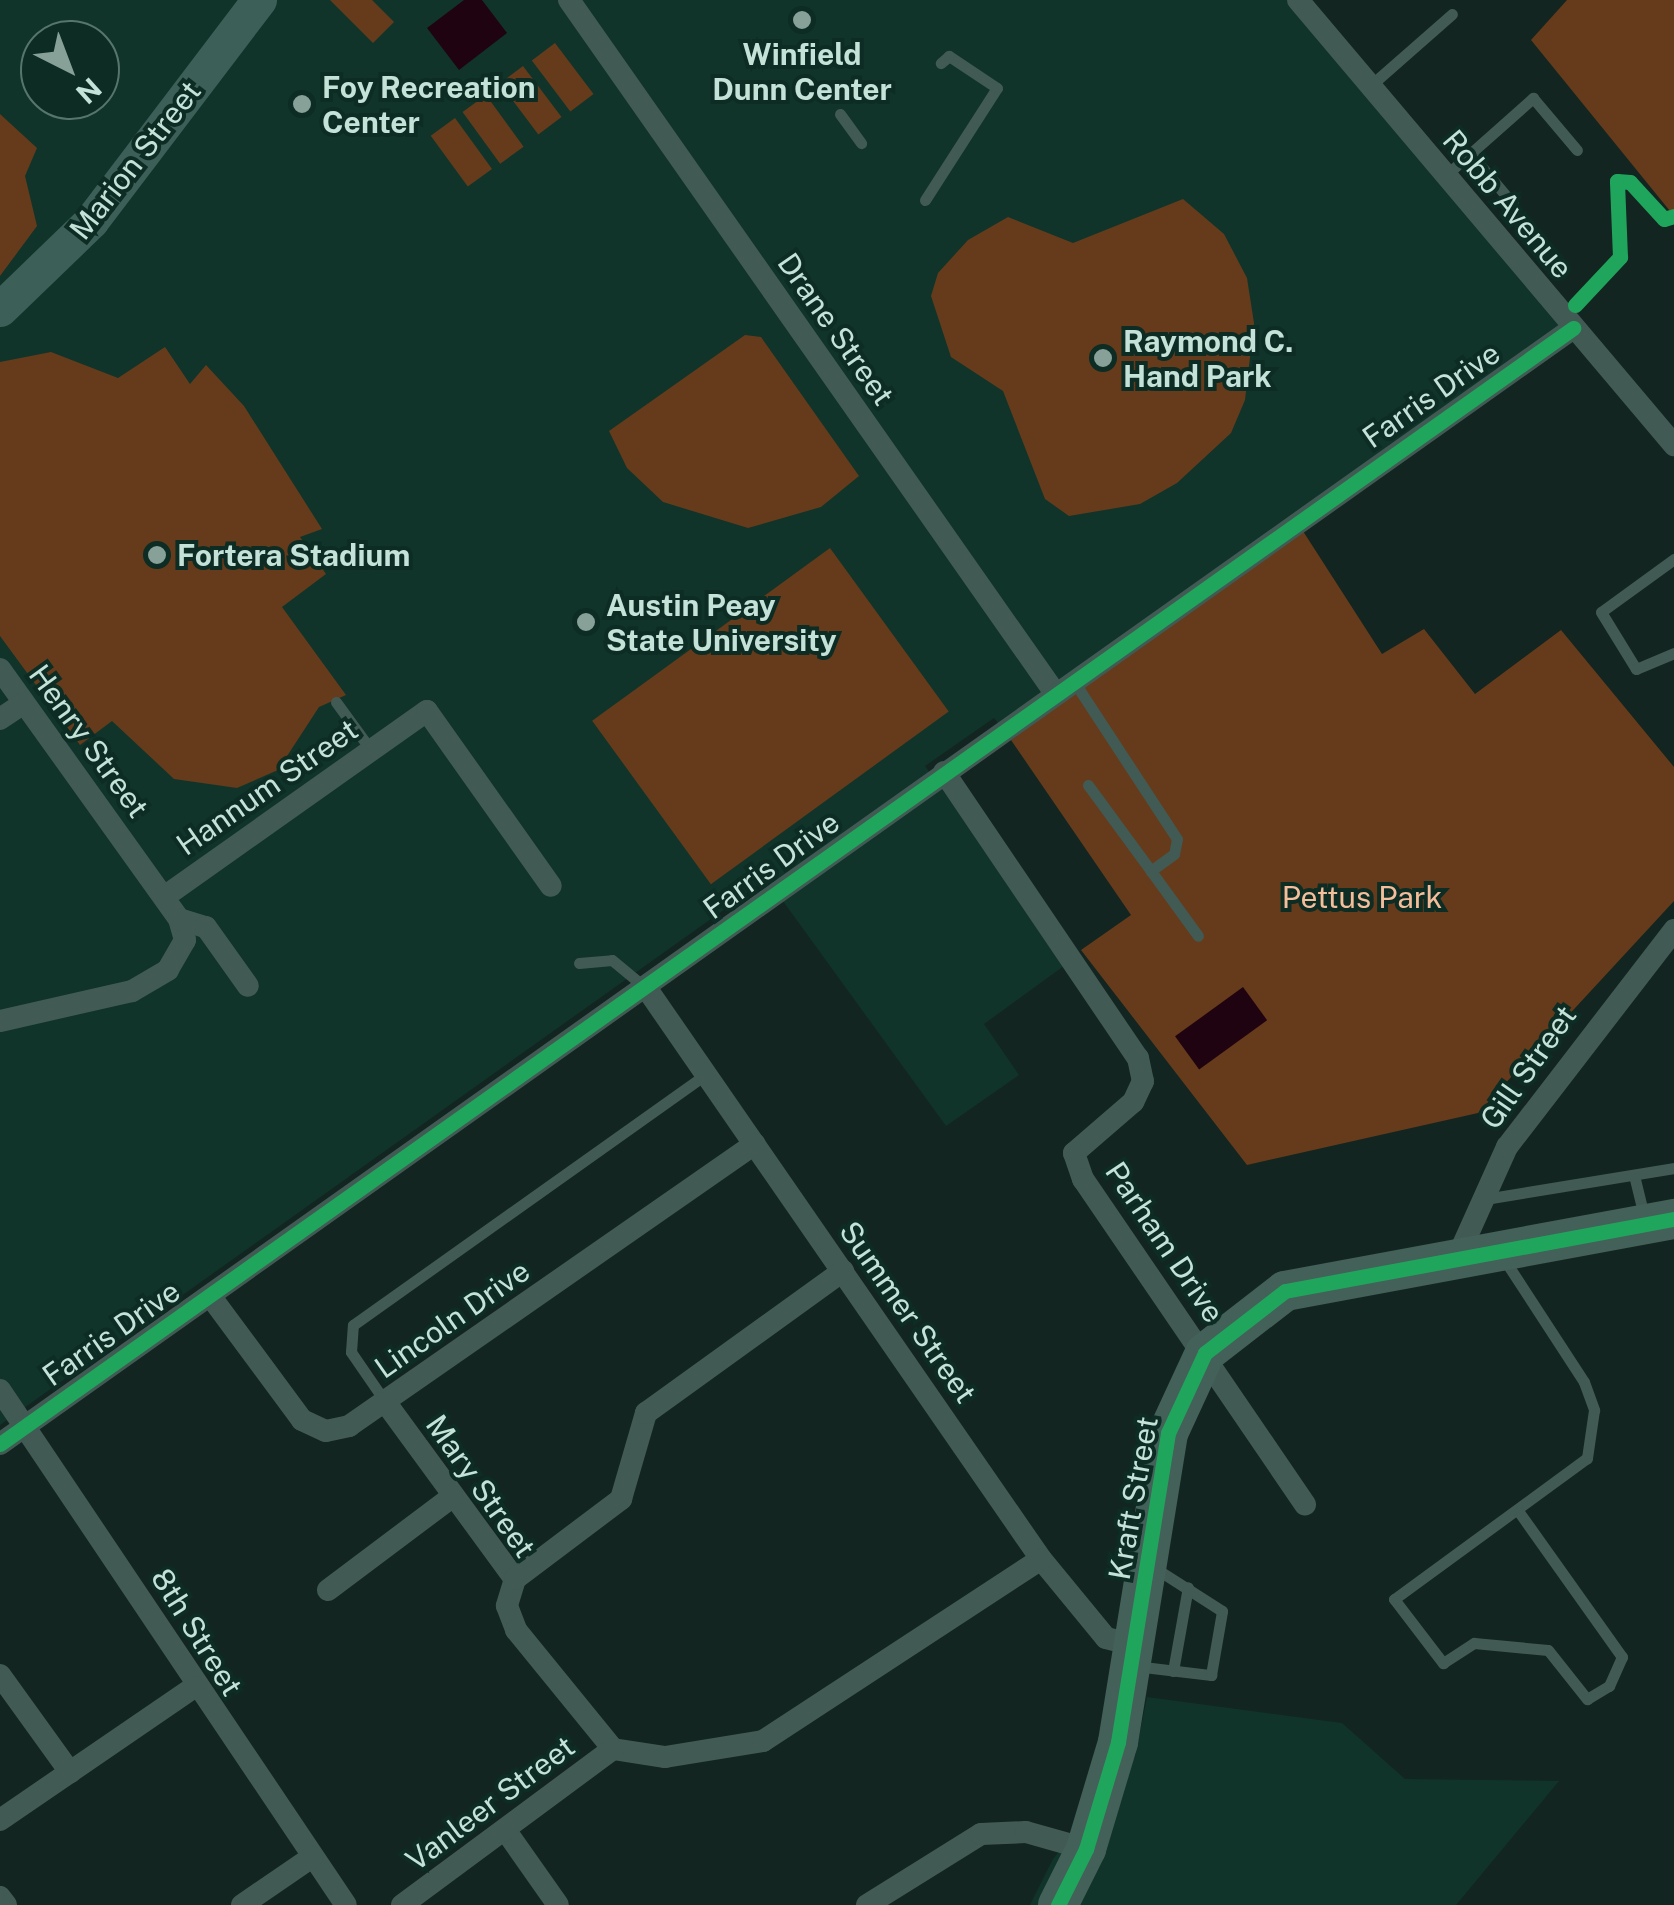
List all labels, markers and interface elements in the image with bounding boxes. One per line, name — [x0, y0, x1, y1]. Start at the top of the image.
marker: Winfield Dunn Center — [791, 9, 813, 31]
north arrow — [20, 20, 120, 120]
place label: Winfield Dunn Center — [712, 36, 892, 106]
place label: Foy Recreation Center — [322, 69, 536, 140]
text: N — [70, 72, 108, 111]
street label: Marion Street — [62, 74, 208, 246]
marker: Foy Recreation Center — [291, 93, 313, 115]
street label: Robb Avenue — [1435, 122, 1581, 286]
street label: Drane Street — [770, 246, 902, 412]
place label: Raymond C. Hand Park — [1123, 323, 1293, 394]
street label: Farris Drive — [1355, 335, 1507, 455]
marker: Raymond C. Hand Park — [1092, 347, 1114, 369]
place label: Fortera Stadium — [177, 537, 410, 573]
marker: Fortera Stadium — [146, 544, 168, 566]
place label: Austin Peay State University — [606, 587, 837, 658]
marker: Austin Peay State University — [575, 611, 597, 633]
street label: Henry Street — [21, 658, 157, 824]
street label: Hannum Street — [170, 711, 364, 863]
street label: Farris Drive — [696, 804, 846, 926]
park label: Pettus Park — [1282, 879, 1442, 915]
street label: Gill Street — [1472, 998, 1584, 1136]
street label: Parham Drive — [1098, 1155, 1232, 1329]
street label: Summer Street — [832, 1214, 984, 1410]
street label: Lincoln Drive — [368, 1252, 536, 1386]
street label: Farris Drive — [35, 1273, 187, 1393]
street label: Mary Street — [419, 1408, 543, 1564]
street label: Kraft Street — [1101, 1413, 1165, 1583]
street label: 8th Street — [144, 1562, 250, 1702]
street label: Vanleer Street — [399, 1728, 581, 1878]

